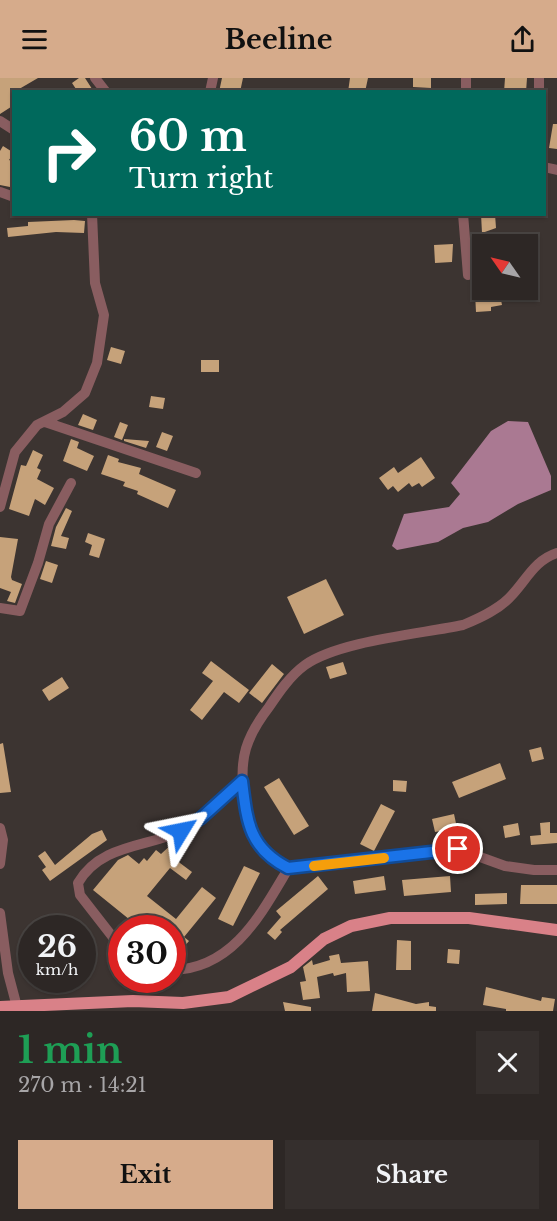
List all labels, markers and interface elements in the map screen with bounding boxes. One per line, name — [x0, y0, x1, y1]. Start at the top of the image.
icon: menu — [18, 23, 51, 56]
text: Beeline — [225, 23, 332, 56]
icon: share — [506, 23, 539, 56]
text: 60 m — [129, 110, 247, 162]
icon: right — [30, 114, 108, 192]
text: Turn right — [129, 162, 273, 195]
north arrow — [472, 234, 538, 300]
map controls — [472, 234, 538, 300]
position arrow — [149, 799, 213, 863]
pin — [432, 823, 483, 874]
icon: arrive — [441, 832, 474, 865]
speed limit sign: 30 — [108, 915, 186, 993]
text: 26 — [37, 928, 77, 965]
text: km/h — [36, 960, 78, 979]
text: 1 min — [18, 1028, 122, 1073]
button: close — [476, 1031, 539, 1094]
text: 270 m · 14:21 — [18, 1073, 147, 1097]
button: Exit — [18, 1140, 273, 1209]
button: Share — [285, 1140, 539, 1209]

